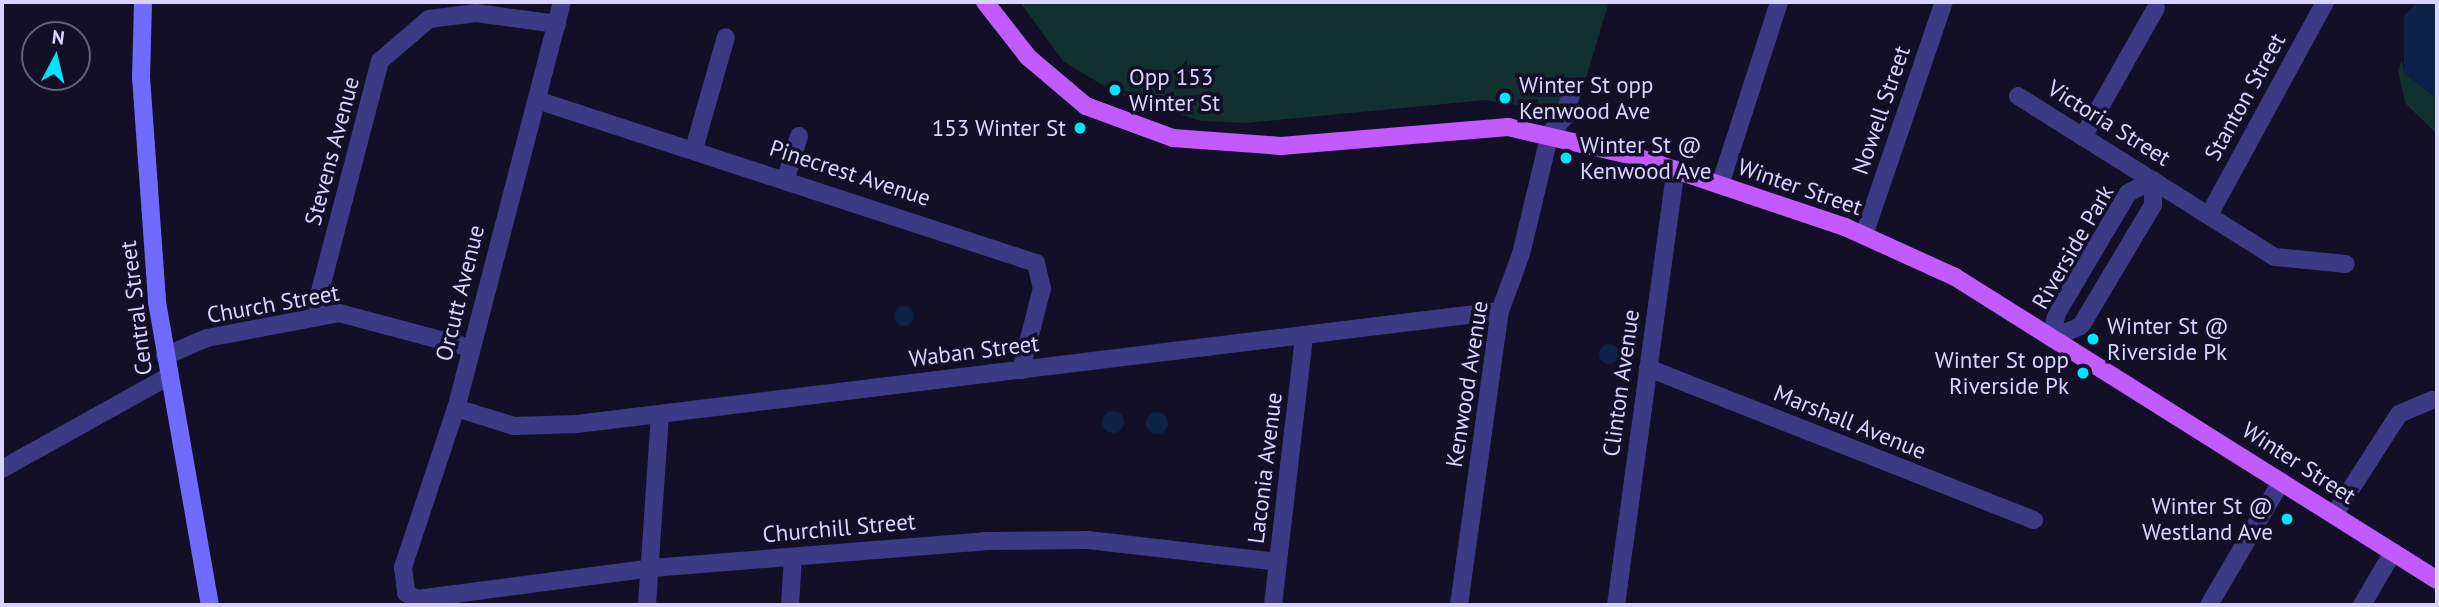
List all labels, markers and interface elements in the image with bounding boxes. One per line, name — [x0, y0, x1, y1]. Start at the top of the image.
north arrow — [21, 21, 91, 91]
text: N — [51, 24, 66, 50]
street label: Stanton Street — [2199, 29, 2291, 165]
street label: Nowell Street — [1846, 42, 1916, 178]
place label: Opp 153 Winter St — [1129, 63, 1220, 117]
place label: Winter St opp Kenwood Ave — [1519, 71, 1653, 125]
street label: Stevens Avenue — [299, 73, 365, 229]
street label: Victoria Street — [2042, 74, 2176, 172]
marker: Opp 153 Winter St — [1107, 82, 1123, 98]
marker: Winter St opp Kenwood Ave — [1497, 90, 1513, 106]
place label: 153 Winter St — [931, 114, 1066, 142]
marker: 153 Winter St — [1072, 120, 1088, 136]
place label: Winter St @ Kenwood Ave — [1580, 131, 1712, 185]
street label: Pinecrest Avenue — [766, 134, 934, 212]
marker: Winter St @ Kenwood Ave — [1558, 150, 1574, 166]
street label: Winter Street — [1734, 153, 1866, 221]
street label: Riverside Park — [2026, 180, 2120, 314]
street label: Orcutt Avenue — [430, 222, 490, 364]
street label: Central Street — [114, 239, 158, 377]
street label: Church Street — [205, 279, 341, 329]
street label: Kenwood Avenue — [1440, 298, 1494, 470]
street label: Clinton Avenue — [1597, 307, 1645, 459]
place label: Winter St @ Riverside Pk — [2107, 312, 2229, 366]
street label: Waban Street — [907, 329, 1041, 373]
marker: Winter St @ Riverside Pk — [2085, 331, 2101, 347]
place label: Winter St opp Riverside Pk — [1935, 346, 2069, 400]
marker: Winter St opp Riverside Pk — [2075, 365, 2091, 381]
street label: Marshall Avenue — [1769, 379, 1931, 465]
street label: Laconia Avenue — [1242, 390, 1288, 546]
street label: Winter Street — [2237, 416, 2361, 510]
place label: Winter St @ Westland Ave — [2141, 492, 2273, 546]
street label: Churchill Street — [761, 508, 917, 548]
marker: Winter St @ Westland Ave — [2279, 511, 2295, 527]

